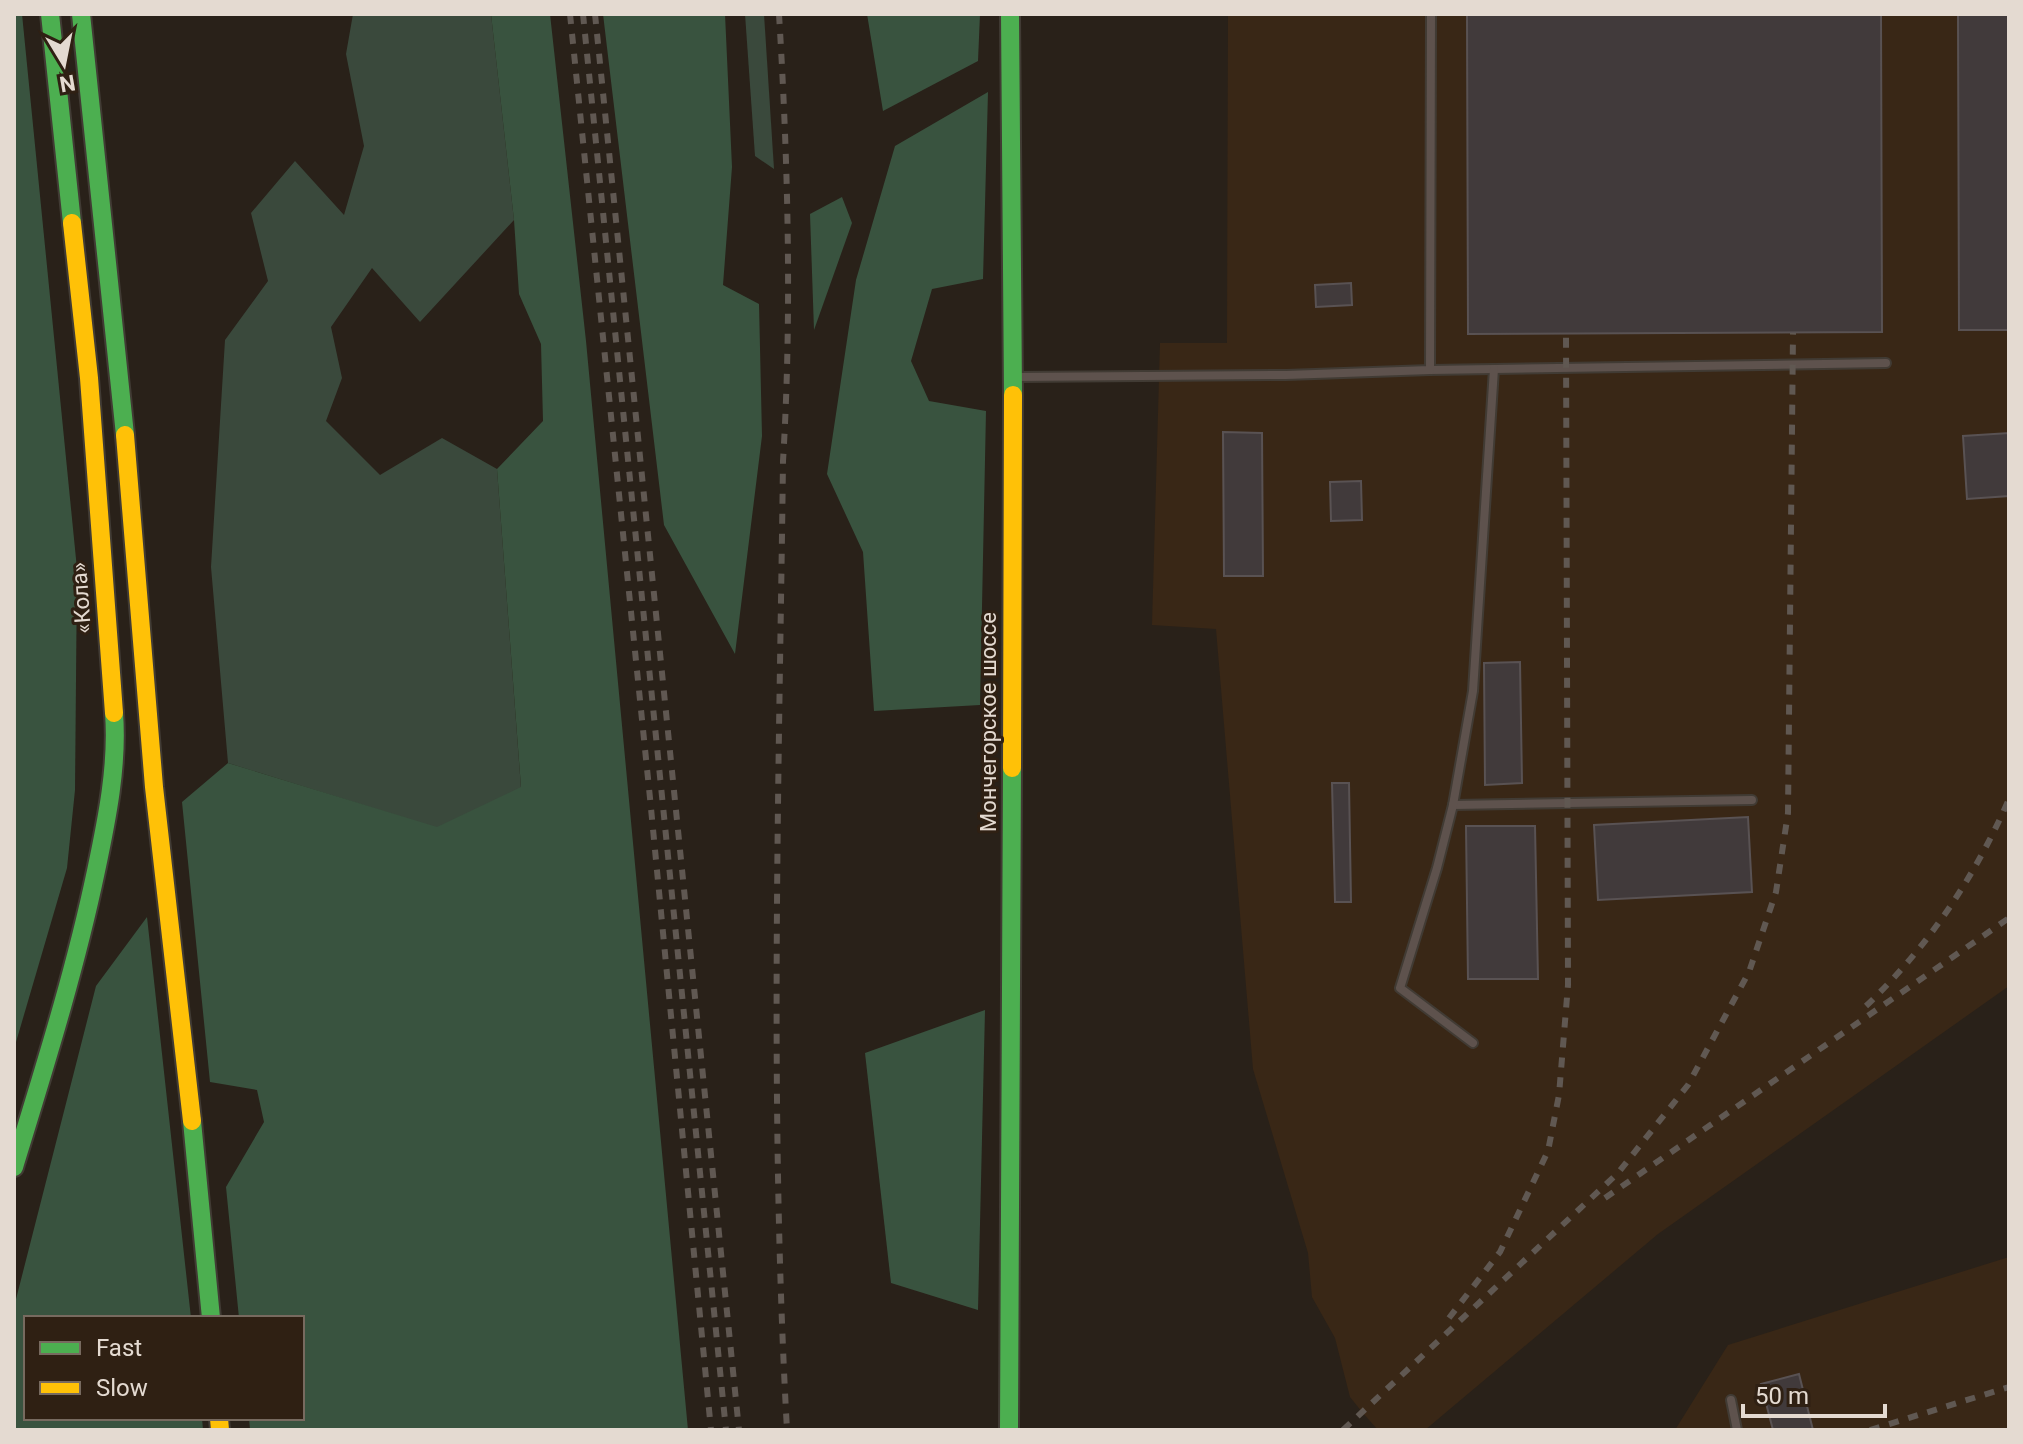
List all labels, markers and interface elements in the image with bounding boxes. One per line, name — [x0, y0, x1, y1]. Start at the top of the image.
north arrow — [24, 24, 104, 104]
text: N — [58, 70, 77, 97]
street label: «Кола» — [66, 561, 96, 635]
street label: Мончегорское шоссе — [976, 612, 1001, 832]
legend — [24, 1316, 304, 1420]
text: Fast — [96, 1334, 142, 1362]
scale bar — [1743, 1368, 1885, 1418]
text: Slow — [96, 1374, 148, 1402]
text: 50 m — [1755, 1382, 1809, 1410]

